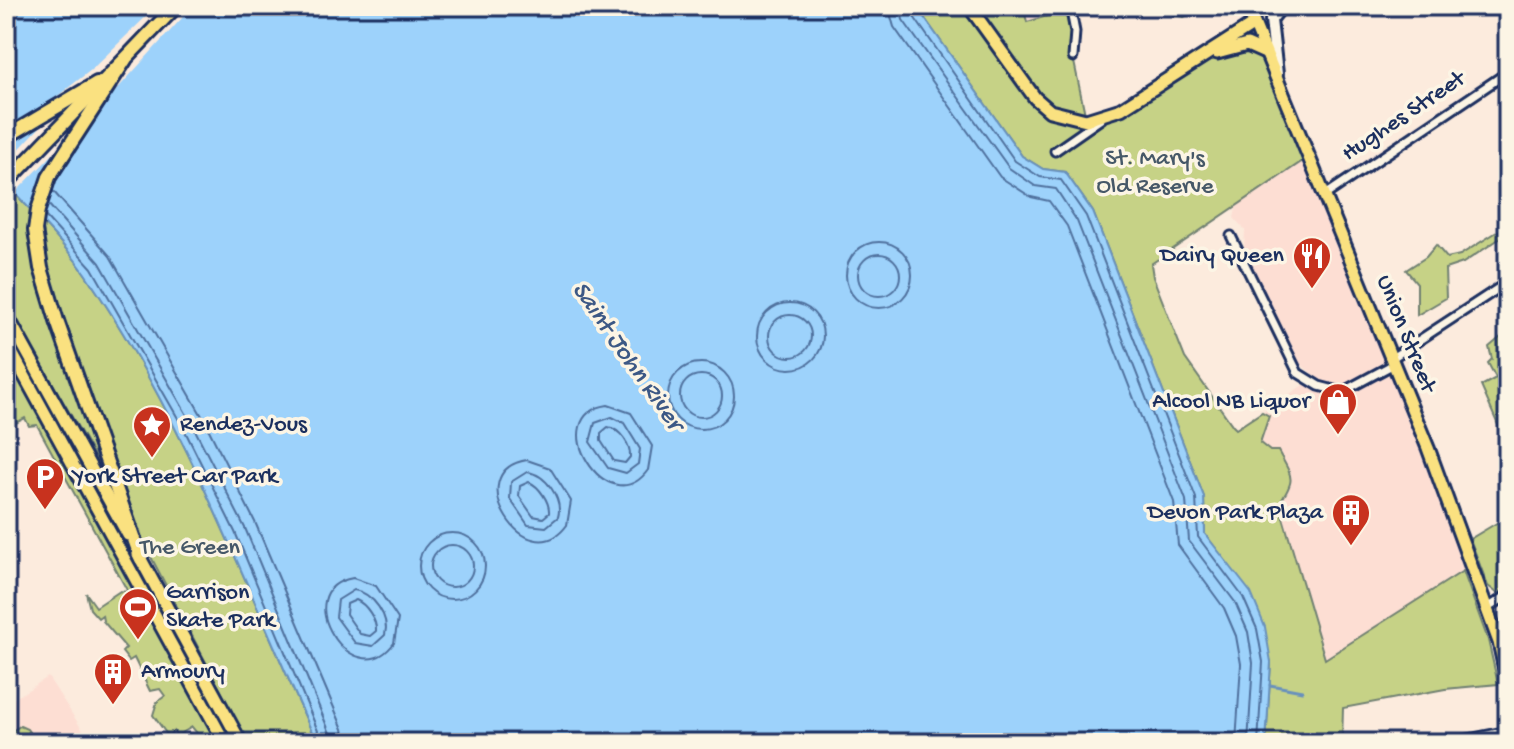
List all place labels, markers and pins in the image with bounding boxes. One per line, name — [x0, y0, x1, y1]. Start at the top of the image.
restaurant icon: Dairy Queen — [1291, 235, 1333, 290]
place label: Dairy Queen — [1158, 242, 1285, 271]
shop icon: Alcool NB Liquor — [1317, 381, 1359, 436]
place label: Alcool NB Liquor — [1152, 388, 1312, 417]
place icon: Rendez-Vous — [131, 404, 173, 459]
place label: Rendez-Vous — [180, 411, 308, 440]
parking icon: York Street Car Park — [24, 456, 66, 511]
place label: York Street Car Park — [71, 463, 280, 492]
building icon: Devon Park Plaza — [1330, 492, 1372, 547]
place label: Devon Park Plaza — [1146, 499, 1324, 528]
place label: Garrison Skate Park — [166, 579, 277, 636]
sports icon: Garrison Skate Park — [117, 586, 159, 641]
building icon: Armoury — [92, 651, 134, 706]
place label: Armoury — [141, 658, 225, 687]

